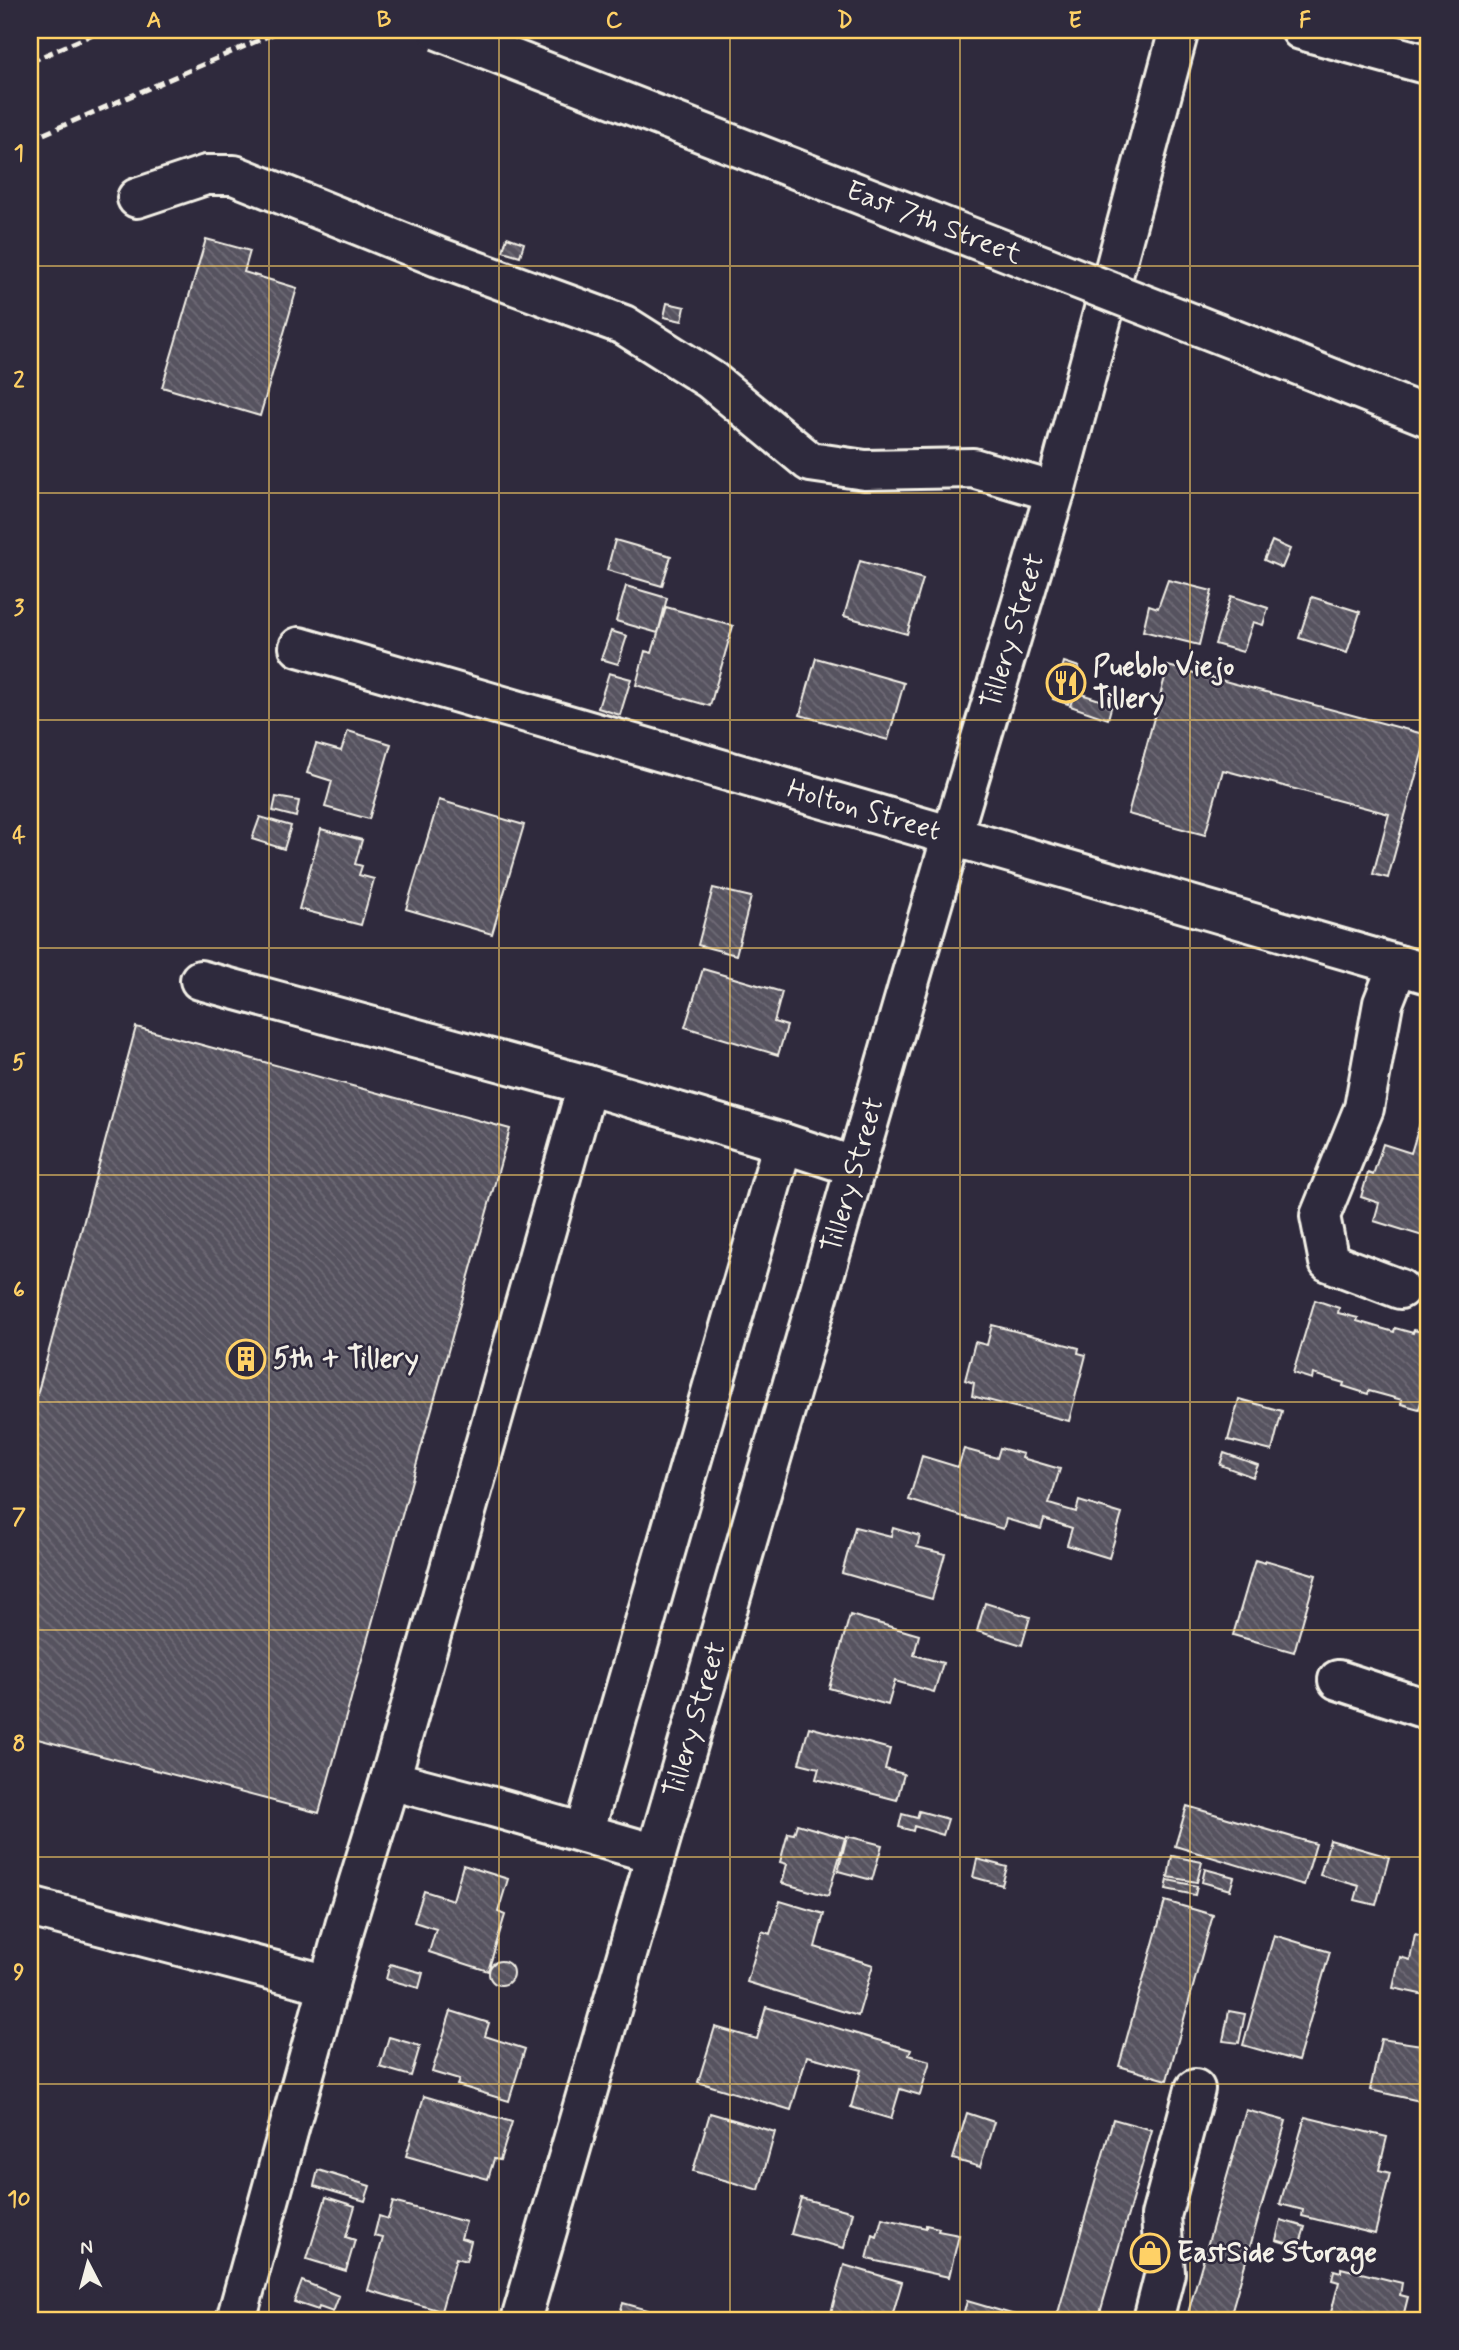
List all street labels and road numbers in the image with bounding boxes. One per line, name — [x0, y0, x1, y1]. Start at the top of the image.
street label: East 7th Street — [841, 172, 1027, 274]
street label: Tillery Street — [972, 549, 1054, 713]
street label: Holton Street — [783, 771, 945, 850]
street label: Tillery Street — [813, 1093, 893, 1257]
street label: Tillery Street — [655, 1638, 735, 1802]

